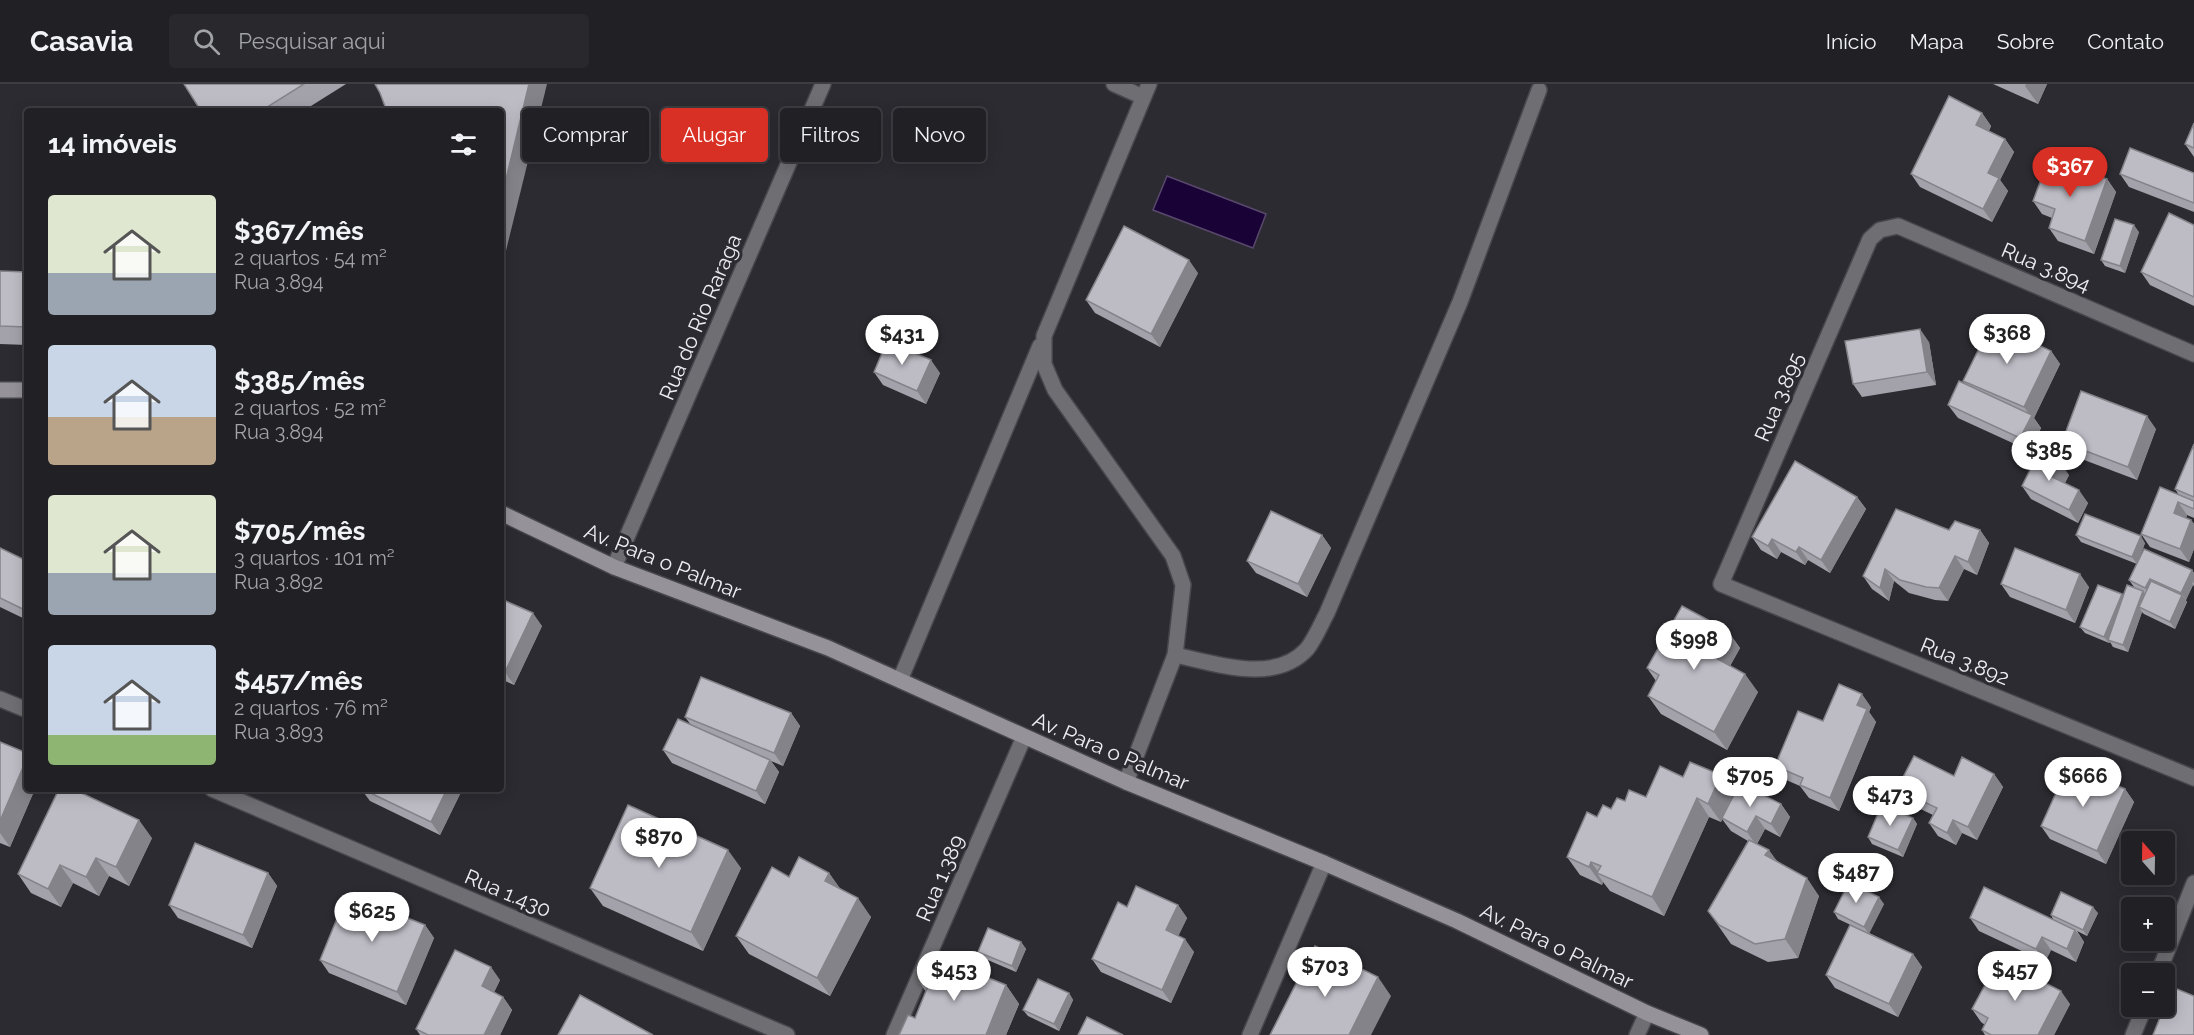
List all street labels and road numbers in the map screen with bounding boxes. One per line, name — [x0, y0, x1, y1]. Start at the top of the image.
street label: Rua do Rio Raraga — [654, 230, 746, 404]
street label: Rua 3.894 — [1998, 237, 2094, 297]
street label: Rua 3.895 — [1749, 349, 1809, 445]
street label: Av. Para o Palmar — [581, 518, 746, 604]
street label: Rua 3.892 — [1917, 632, 2013, 690]
street label: Av. Para o Palmar — [1029, 707, 1193, 795]
street label: Rua 1.389 — [911, 831, 969, 925]
street label: Rua 1.430 — [461, 864, 555, 922]
street label: Av. Para o Palmar — [1476, 898, 1638, 994]

